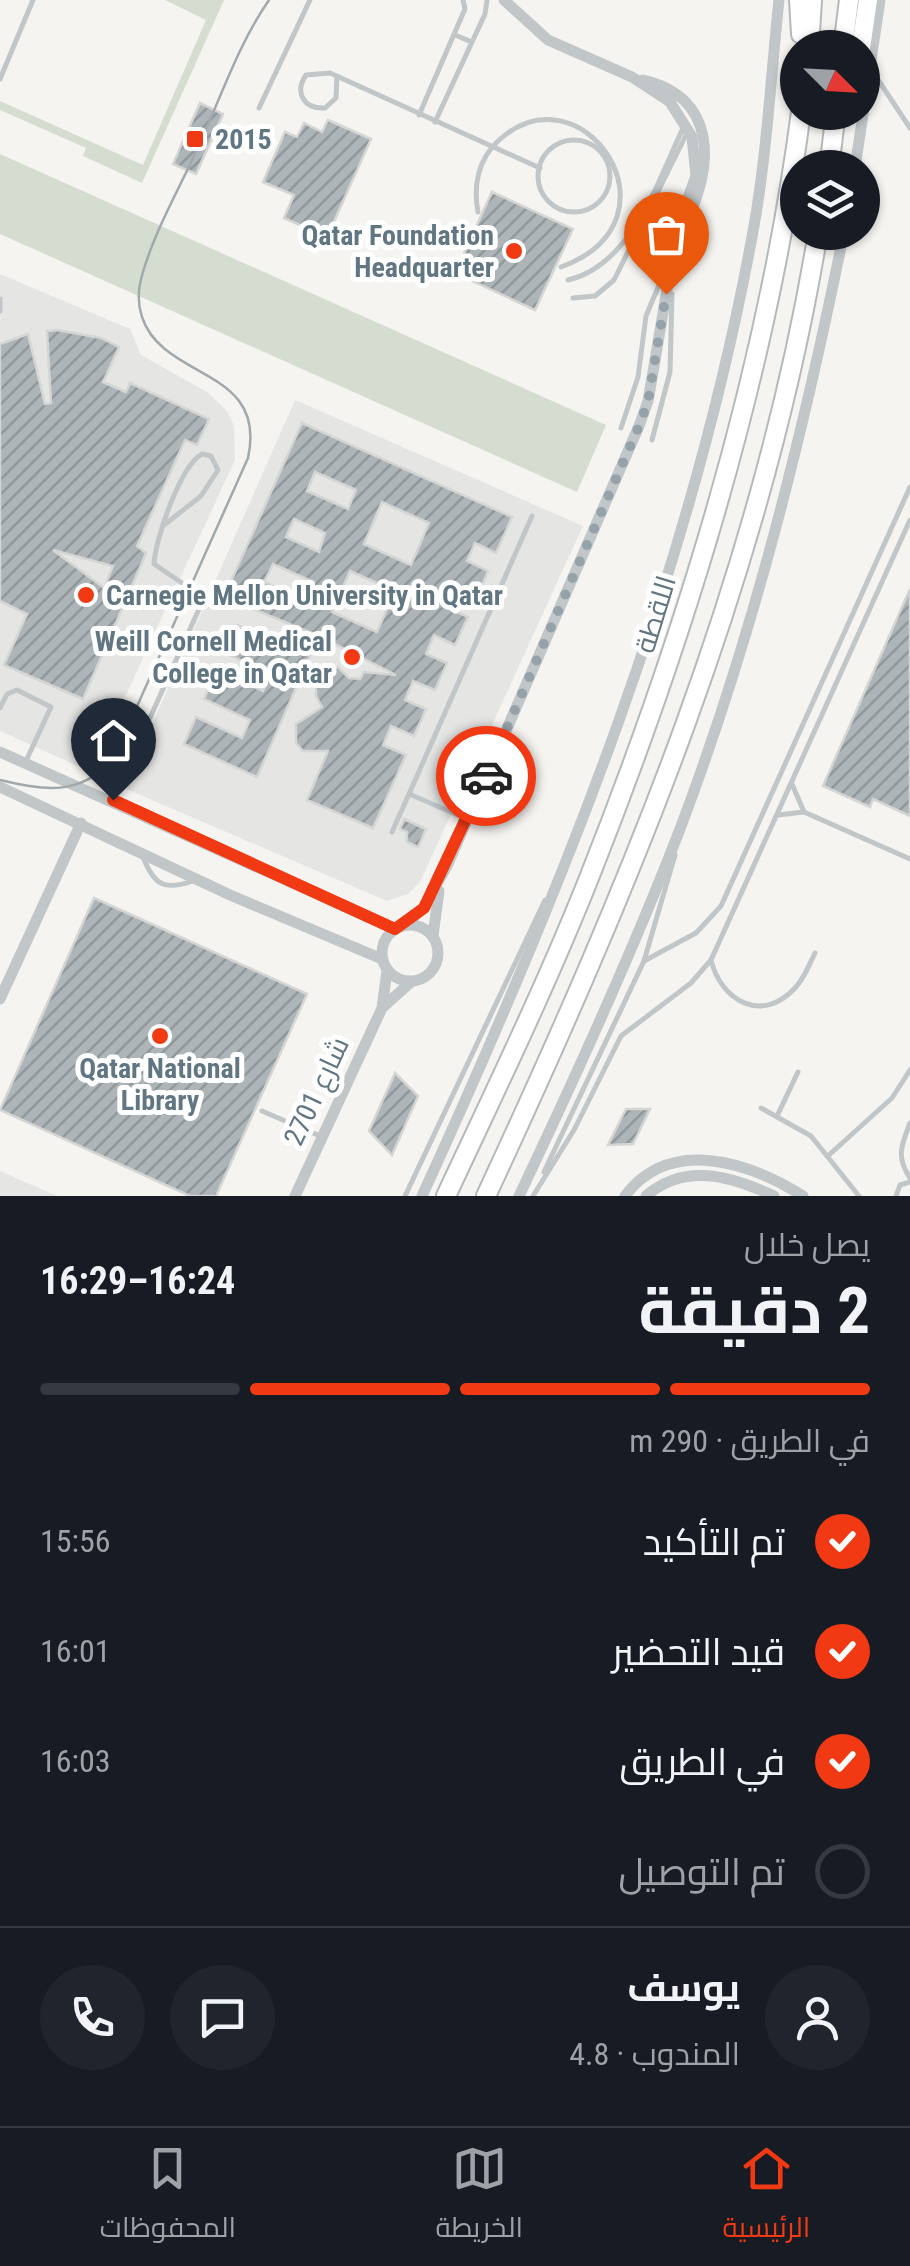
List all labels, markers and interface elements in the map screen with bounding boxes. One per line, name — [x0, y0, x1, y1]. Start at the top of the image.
north arrow — [780, 30, 880, 130]
map controls — [780, 30, 880, 250]
place label: 2015 — [215, 123, 272, 156]
marker: 2015 — [184, 128, 206, 150]
button: layers — [780, 150, 880, 250]
pin — [624, 192, 709, 295]
icon: bag — [639, 207, 694, 262]
place label: Qatar Foundation Headquarter — [301, 219, 494, 284]
marker: Qatar Foundation Headquarter — [503, 240, 525, 262]
street label: اللقطة — [628, 572, 683, 657]
place label: Carnegie Mellon University in Qatar — [106, 579, 503, 612]
marker: Carnegie Mellon University in Qatar — [75, 584, 97, 606]
place label: Weill Cornell Medical College in Qatar — [95, 625, 332, 690]
marker: Weill Cornell Medical College in Qatar — [341, 646, 363, 668]
pin — [71, 698, 156, 801]
icon: home — [86, 713, 141, 768]
courier — [436, 726, 536, 826]
icon: car — [459, 749, 514, 804]
marker: Qatar National Library — [149, 1025, 171, 1047]
street label: شارع 2701 — [277, 1032, 358, 1152]
place label: Qatar National Library — [79, 1052, 241, 1117]
text: يصل خلال — [744, 1226, 870, 1264]
text: 16:24–16:29 — [40, 1259, 235, 1303]
text: 2 دقيقة — [638, 1273, 870, 1349]
text: في الطريق · 290 m — [629, 1422, 870, 1460]
icon: check — [815, 1514, 870, 1569]
text: تم التأكيد — [643, 1520, 785, 1564]
text: 15:56 — [40, 1522, 111, 1560]
icon: check — [815, 1624, 870, 1679]
text: قيد التحضير — [612, 1630, 785, 1674]
text: 16:01 — [40, 1632, 111, 1670]
icon: check — [815, 1734, 870, 1789]
text: في الطريق — [619, 1740, 785, 1784]
text: 16:03 — [40, 1742, 111, 1780]
text: تم التوصيل — [618, 1850, 785, 1894]
button: phone — [40, 1965, 145, 2070]
button: chat — [170, 1965, 275, 2070]
button: person — [765, 1965, 870, 2070]
text: يوسف — [627, 1966, 740, 2010]
text: المندوب · 4.8 — [569, 2035, 740, 2073]
tab: المحفوظات — [100, 2141, 236, 2253]
tab: الخريطة — [436, 2141, 523, 2253]
tab: الرئيسية — [722, 2141, 810, 2253]

